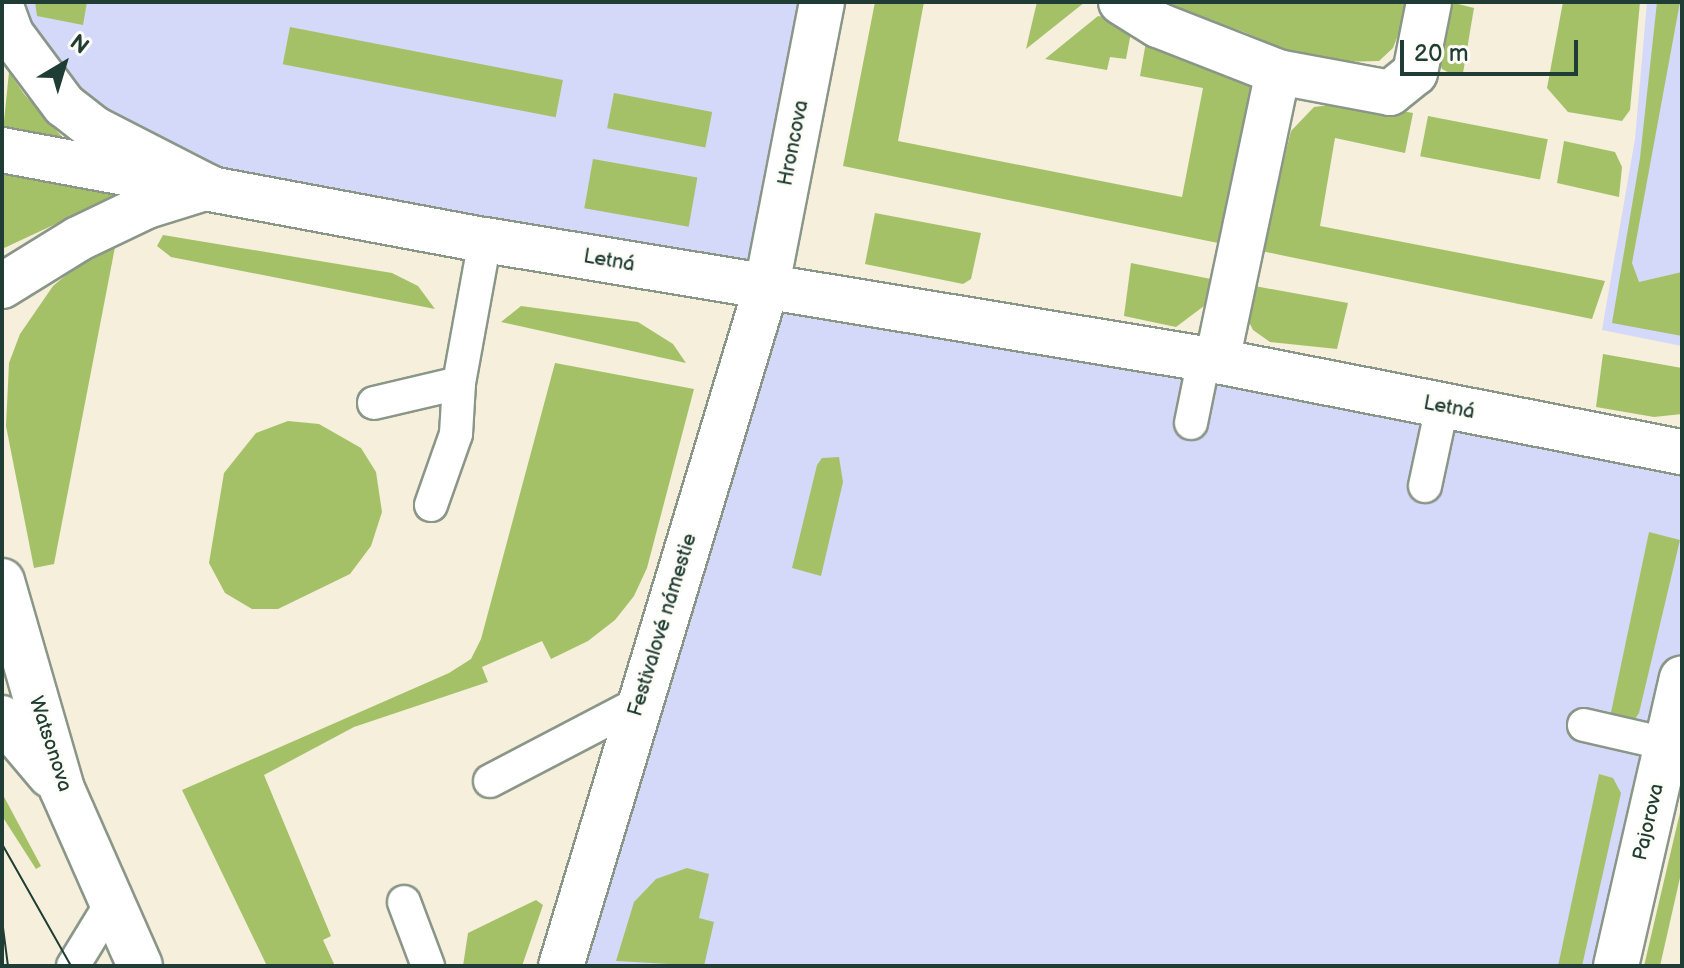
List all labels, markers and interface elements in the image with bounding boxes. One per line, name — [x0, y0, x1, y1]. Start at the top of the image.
north arrow — [24, 24, 104, 104]
scale bar — [1404, 24, 1582, 74]
text: N — [64, 29, 94, 60]
text: 20 m — [1414, 39, 1469, 68]
street label: Hroncova — [774, 98, 814, 188]
street label: Letná — [582, 245, 636, 277]
street label: Letná — [1421, 391, 1477, 425]
street label: Festivalové námestie — [624, 531, 702, 719]
street label: Watsonova — [23, 693, 77, 795]
street label: Pajorova — [1629, 781, 1669, 863]

